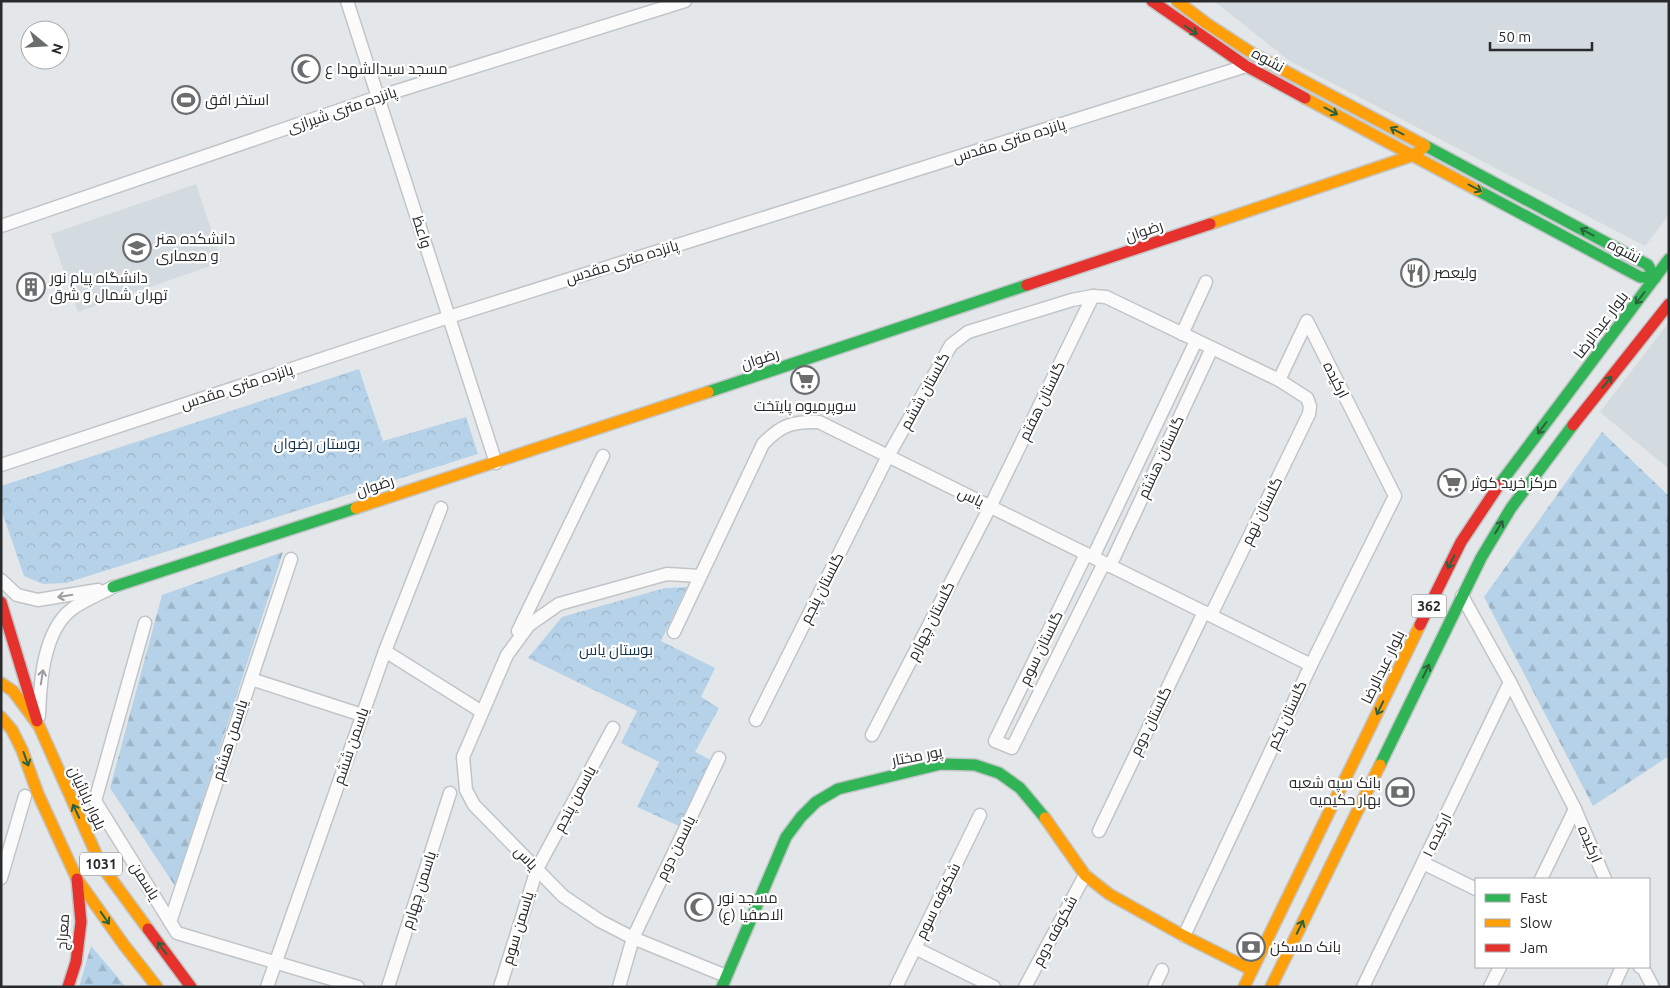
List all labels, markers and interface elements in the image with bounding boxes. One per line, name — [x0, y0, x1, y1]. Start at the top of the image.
north arrow — [20, 20, 70, 70]
scale bar — [1490, 20, 1592, 52]
one-way arrow — [1184, 25, 1198, 35]
text: 50 m — [1498, 28, 1531, 45]
text: N — [48, 42, 67, 56]
street label: نشوه — [1249, 44, 1287, 76]
mosque icon: مسجد سیدالشهدا ع — [291, 54, 321, 84]
place label: مسجد سیدالشهدا ع — [325, 60, 448, 80]
street label: پانزده متری شیرازی — [285, 83, 399, 138]
sports icon: استخر افق — [171, 85, 201, 115]
place label: استخر افق — [205, 91, 269, 110]
one-way arrow — [1324, 106, 1339, 116]
street label: پانزده متری مقدس — [950, 115, 1068, 168]
one-way arrow — [1390, 126, 1405, 136]
one-way arrow — [1467, 183, 1482, 193]
street label: واعظ — [408, 214, 436, 250]
street label: رضوان — [1123, 216, 1166, 247]
one-way arrow — [1580, 227, 1595, 236]
place label: دانشکده هنر و معماری — [155, 230, 235, 266]
school or university icon: دانشکده هنر و معماری — [122, 233, 152, 263]
street label: نشوه — [1605, 235, 1643, 267]
street label: پانزده متری مقدس — [563, 236, 681, 289]
restaurant icon: ولیعصر — [1400, 258, 1430, 288]
place label: ولیعصر — [1433, 264, 1477, 282]
place label: دانشگاه پیام نور تهران شمال و شرق — [49, 269, 167, 305]
building icon: دانشگاه پیام نور تهران شمال و شرق — [16, 272, 46, 302]
street label: بلوار عبدالرضا — [1570, 288, 1632, 362]
one-way arrow — [1634, 291, 1645, 304]
street label: رضوان — [739, 344, 782, 375]
street label: گلستان ششم — [897, 349, 954, 433]
street label: گلستان هفتم — [1015, 359, 1070, 444]
street label: ارکیده — [1319, 359, 1353, 401]
street label: پانزده متری مقدس — [178, 360, 296, 415]
supermarket icon: سوپرمیوه پایتخت — [790, 365, 820, 395]
one-way arrow — [1601, 376, 1612, 389]
place label: سوپرمیوه پایتخت — [754, 397, 856, 416]
street label: گلستان هشتم — [1134, 413, 1189, 502]
one-way arrow — [1536, 421, 1547, 434]
park label: بوستان رضوان — [274, 435, 360, 454]
supermarket icon: مرکز خرید کوثر — [1437, 468, 1467, 498]
street label: رضوان — [354, 471, 397, 502]
street label: گلستان نهم — [1238, 474, 1287, 548]
place label: مرکز خرید کوثر — [1470, 474, 1557, 492]
street label: یاس — [955, 483, 987, 512]
one-way arrow — [1495, 520, 1505, 534]
street label: گلستان پنجم — [796, 549, 848, 627]
one-way arrow — [1446, 555, 1456, 570]
street label: گلستان چهارم — [903, 579, 959, 664]
one-way arrow — [57, 592, 73, 602]
road number: 362 — [1412, 594, 1446, 618]
street label: گلستان سوم — [1015, 608, 1068, 688]
street label: بلوار عبدالرضا — [1358, 627, 1408, 707]
park label: بوستان یاس — [579, 641, 653, 660]
one-way arrow — [1421, 664, 1431, 679]
one-way arrow — [37, 670, 47, 686]
street label: گلستان یکم — [1263, 678, 1312, 753]
street label: گلستان دوم — [1127, 683, 1176, 759]
street label: یاسمن هشتم — [208, 697, 252, 783]
one-way arrow — [1374, 700, 1384, 715]
street label: یاسمن ششم — [329, 705, 373, 787]
street label: پور مختار — [889, 742, 944, 771]
one-way arrow — [21, 751, 31, 766]
street label: بلوار بابائیان — [63, 763, 110, 833]
street label: یاسمن پنجم — [550, 763, 601, 836]
place label: بانک سپه شعبه بهار حکیمیه — [1289, 774, 1381, 810]
bank icon: بانک سپه شعبه بهار حکیمیه — [1385, 777, 1415, 807]
one-way arrow — [71, 804, 80, 819]
street label: ارکیده ۱ — [1419, 810, 1455, 860]
street label: یاسمن دوم — [653, 813, 700, 884]
street label: ارکیده — [1574, 823, 1606, 865]
street label: یاس — [510, 842, 542, 875]
street label: یاسمن چهارم — [398, 849, 441, 932]
road number: 1031 — [80, 852, 122, 876]
street label: یاسمن — [126, 859, 164, 904]
street label: شکوفه سوم — [912, 860, 965, 943]
legend — [1475, 878, 1650, 968]
street label: یاسمن سوم — [498, 889, 539, 967]
place label: مسجد نور الاصفیا (ع) — [717, 889, 784, 926]
text: Fast — [1520, 889, 1548, 906]
mosque icon: مسجد نور الاصفیا (ع) — [684, 892, 714, 922]
street label: شکوفه دوم — [1029, 893, 1082, 970]
one-way arrow — [100, 911, 110, 925]
street label: معراج — [53, 913, 75, 951]
text: Slow — [1520, 914, 1553, 931]
one-way arrow — [1296, 920, 1305, 935]
bank icon: بانک مسکن — [1236, 932, 1266, 962]
place label: بانک مسکن — [1270, 938, 1341, 957]
text: Jam — [1520, 939, 1548, 956]
one-way arrow — [156, 942, 167, 955]

